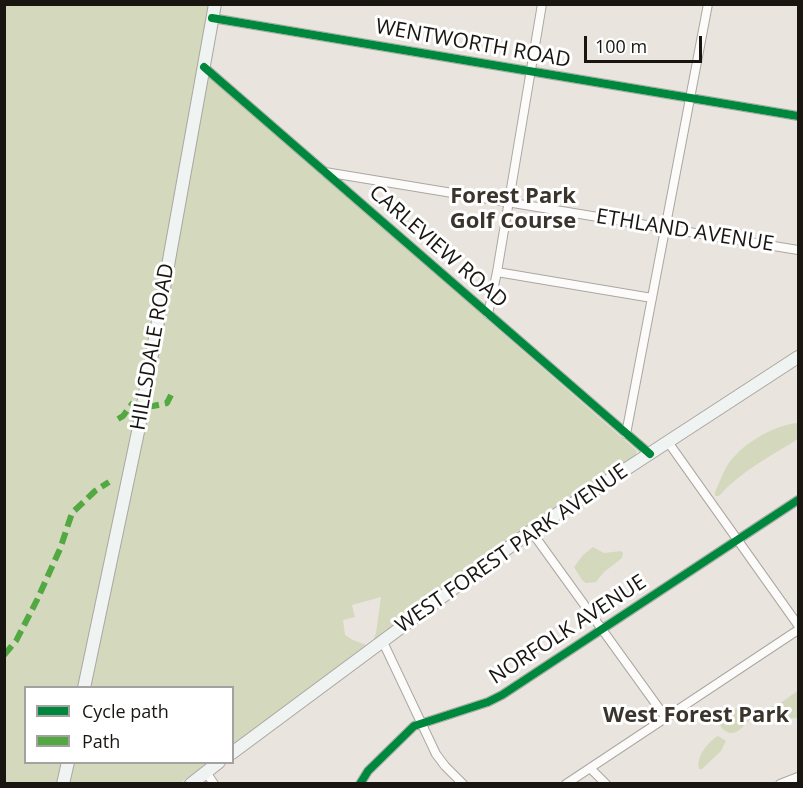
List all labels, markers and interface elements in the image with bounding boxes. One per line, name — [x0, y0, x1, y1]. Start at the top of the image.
street label: WENTWORTH ROAD — [374, 14, 572, 74]
scale bar — [587, 24, 706, 62]
text: 100 m — [595, 34, 647, 58]
street label: CARLEVIEW ROAD — [364, 180, 512, 314]
district label: Forest Park Golf Course — [450, 184, 576, 236]
street label: ETHLAND AVENUE — [594, 204, 776, 258]
street label: HILLSDALE ROAD — [126, 261, 180, 433]
street label: WEST FOREST PARK AVENUE — [391, 459, 633, 639]
street label: NORFOLK AVENUE — [485, 570, 651, 690]
legend — [24, 686, 234, 764]
text: Cycle path — [82, 699, 169, 723]
district label: West Forest Park — [603, 703, 789, 729]
text: Path — [82, 729, 120, 753]

